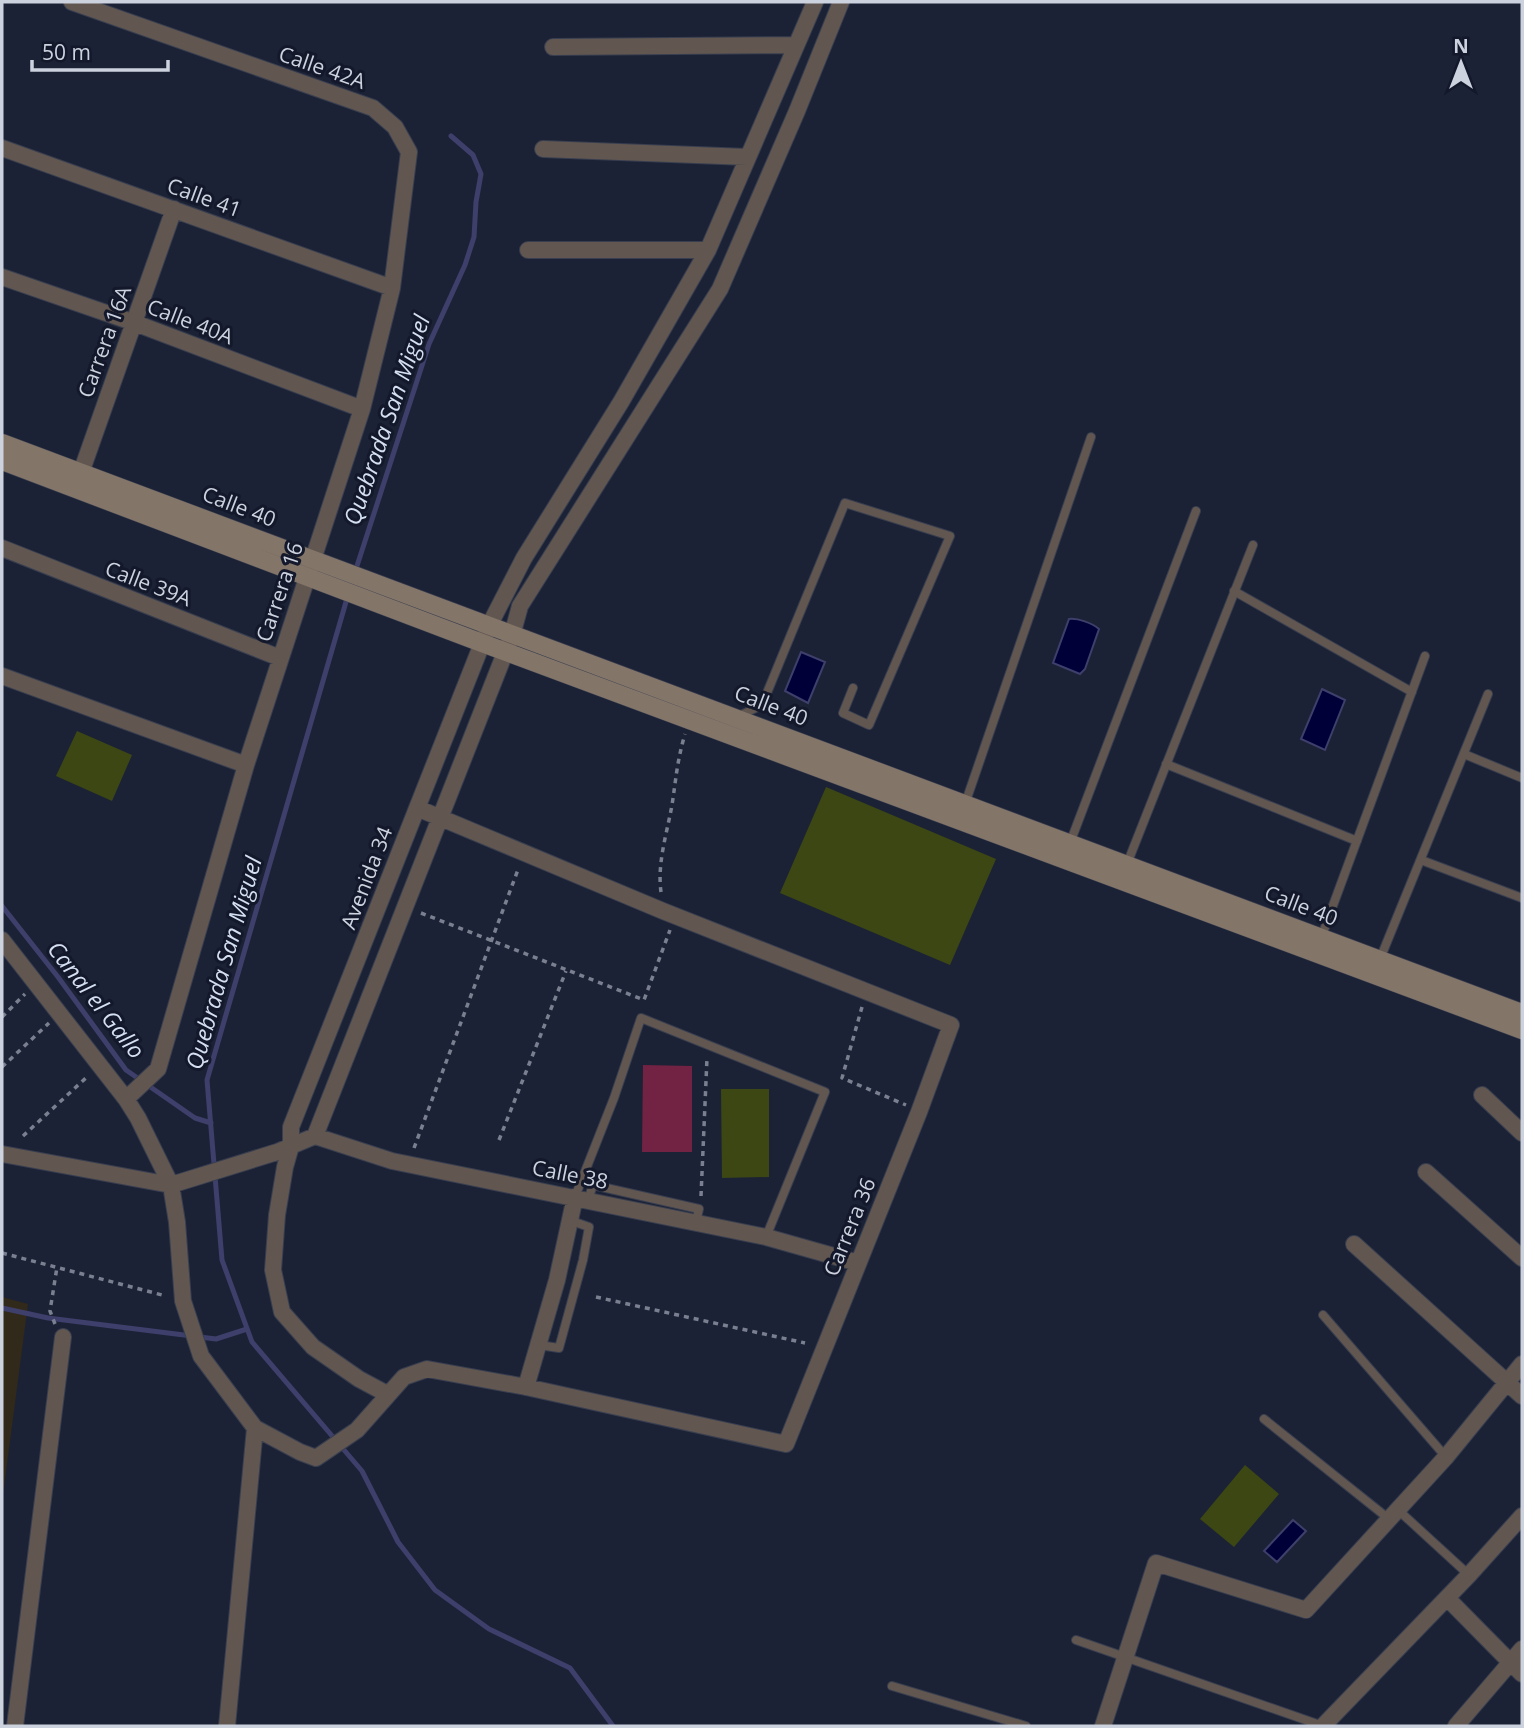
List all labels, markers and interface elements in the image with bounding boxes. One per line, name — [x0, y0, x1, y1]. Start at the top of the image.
scale bar — [32, 28, 168, 72]
north arrow — [1426, 28, 1496, 98]
text: N — [1453, 33, 1469, 59]
text: 50 m — [42, 38, 91, 66]
street label: Calle 42A — [275, 39, 370, 95]
street label: Calle 41 — [163, 171, 245, 223]
street label: Carrera 16A — [71, 281, 137, 401]
street label: Calle 40A — [143, 292, 238, 351]
water label: Quebrada San Miguel — [335, 309, 437, 529]
street label: Calle 40 — [199, 479, 280, 533]
street label: Carrera 16 — [249, 538, 309, 645]
street label: Calle 39A — [101, 554, 196, 613]
street label: Calle 40 — [731, 678, 812, 732]
street label: Avenida 34 — [334, 822, 398, 933]
water label: Quebrada San Miguel — [177, 851, 269, 1073]
street label: Calle 40 — [1261, 878, 1342, 932]
water label: Canal el Gallo — [41, 934, 153, 1065]
street label: Calle 38 — [530, 1153, 611, 1195]
street label: Carrera 36 — [817, 1173, 881, 1280]

